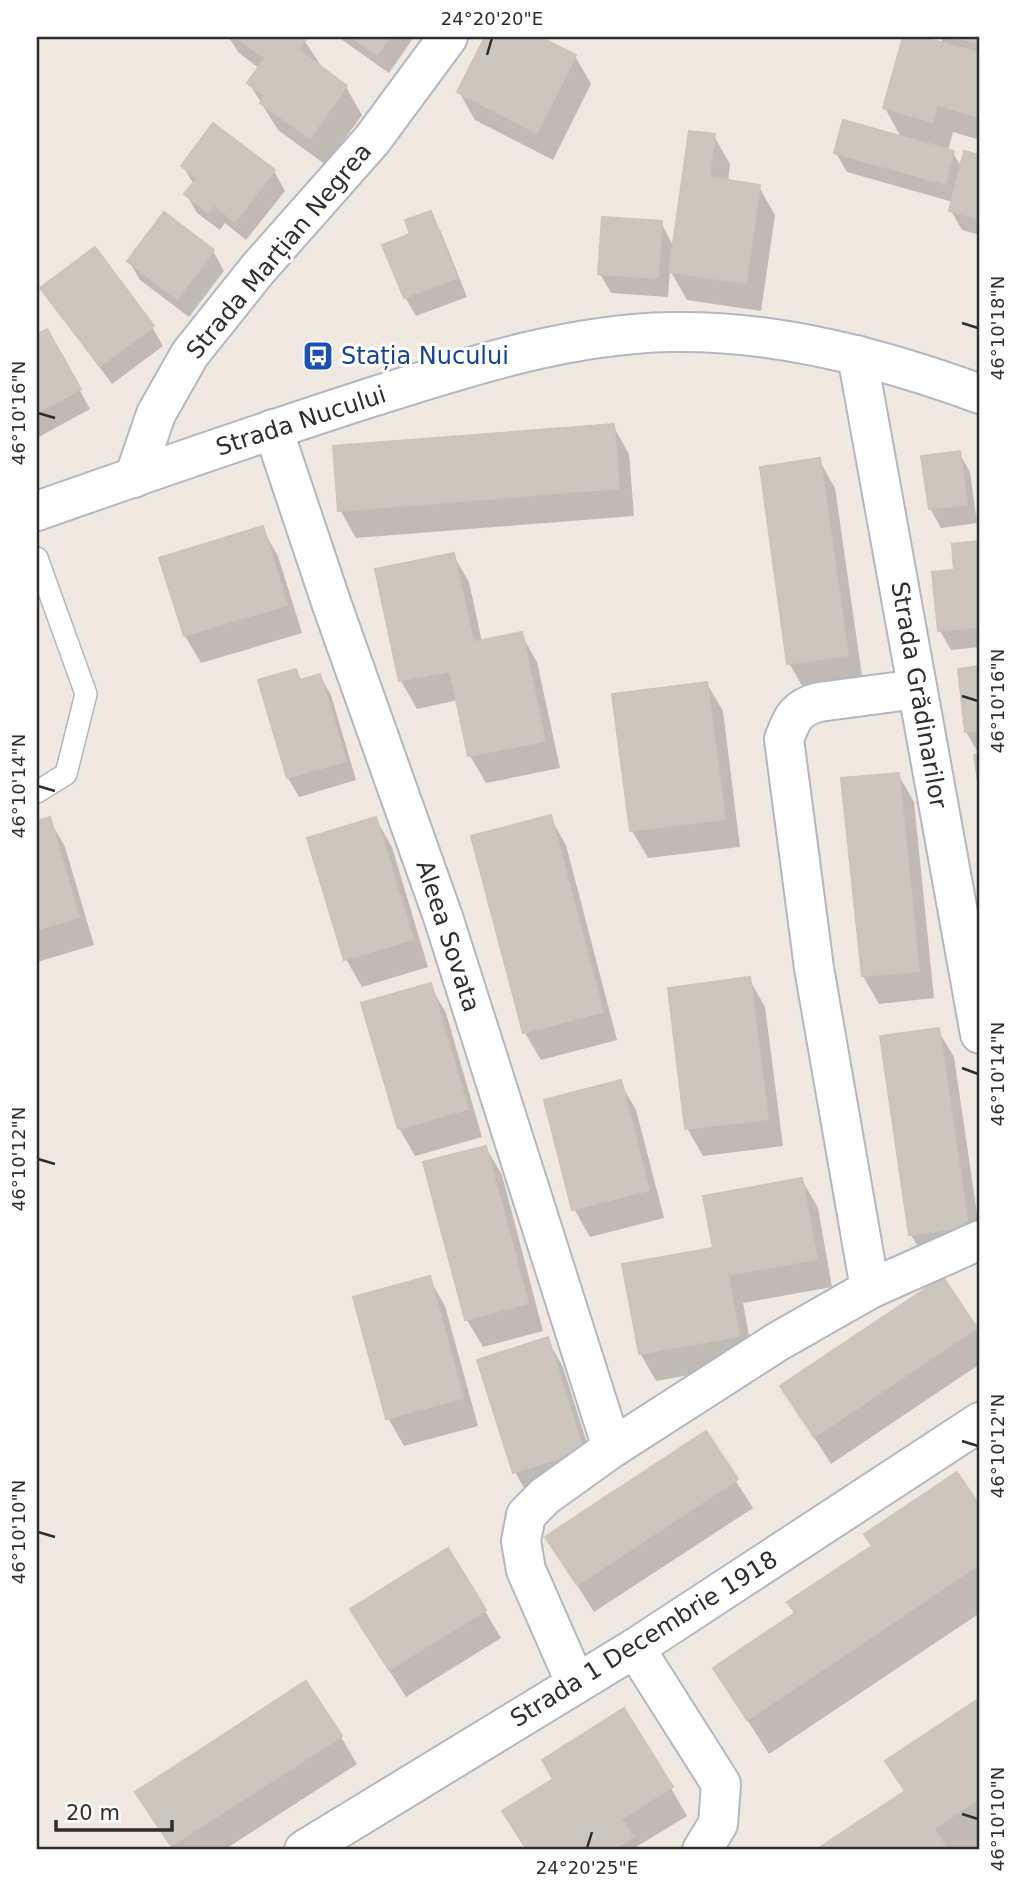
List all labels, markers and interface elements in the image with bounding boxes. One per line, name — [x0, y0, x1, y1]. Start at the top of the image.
text: 24°20'20"E — [441, 8, 543, 29]
street label: Strada Marțian Negrea — [181, 138, 377, 364]
text: 46°10'18"N — [987, 276, 1008, 380]
bus stop icon: Stația Nucului — [301, 339, 335, 373]
place label: Stația Nucului — [341, 342, 509, 370]
text: 46°10'16"N — [8, 361, 29, 465]
street label: Strada Nucului — [213, 380, 389, 462]
street label: Strada Grădinarilor — [885, 580, 953, 811]
text: 46°10'16"N — [987, 649, 1008, 753]
text: 46°10'14"N — [8, 734, 29, 838]
street label: Aleea Sovata — [410, 857, 486, 1015]
text: 46°10'14"N — [987, 1022, 1008, 1126]
text: 46°10'12"N — [8, 1107, 29, 1211]
text: 46°10'12"N — [987, 1394, 1008, 1498]
text: 46°10'10"N — [8, 1480, 29, 1584]
street label: Strada 1 Decembrie 1918 — [505, 1545, 783, 1733]
text: 46°10'10"N — [987, 1767, 1008, 1871]
scale bar — [56, 1789, 172, 1833]
text: 20 m — [66, 1801, 120, 1825]
text: 24°20'25"E — [536, 1857, 638, 1878]

